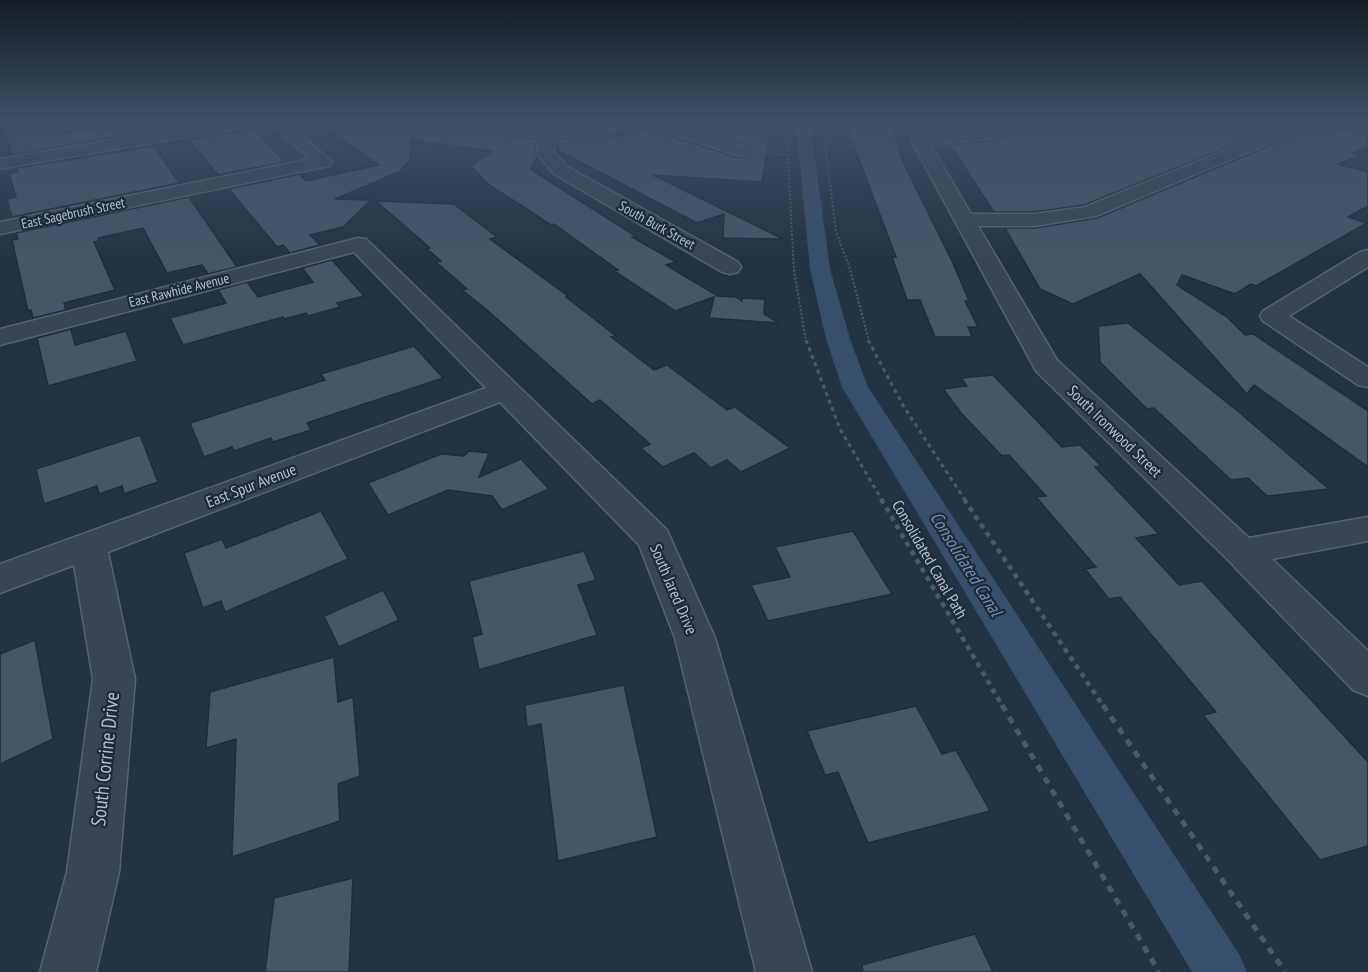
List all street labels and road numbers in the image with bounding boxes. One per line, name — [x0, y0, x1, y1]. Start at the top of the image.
street label: East Sagebrush Street — [20, 193, 127, 233]
street label: South Burk Street — [616, 197, 699, 253]
street label: East Rawhide Avenue — [127, 269, 231, 311]
street label: South Ironwood Street — [1063, 381, 1167, 482]
street label: East Spur Avenue — [203, 459, 299, 511]
street label: Consolidated Canal Path — [888, 496, 972, 622]
street label: South Jared Drive — [646, 541, 702, 637]
street label: South Corrine Drive — [85, 691, 125, 827]

